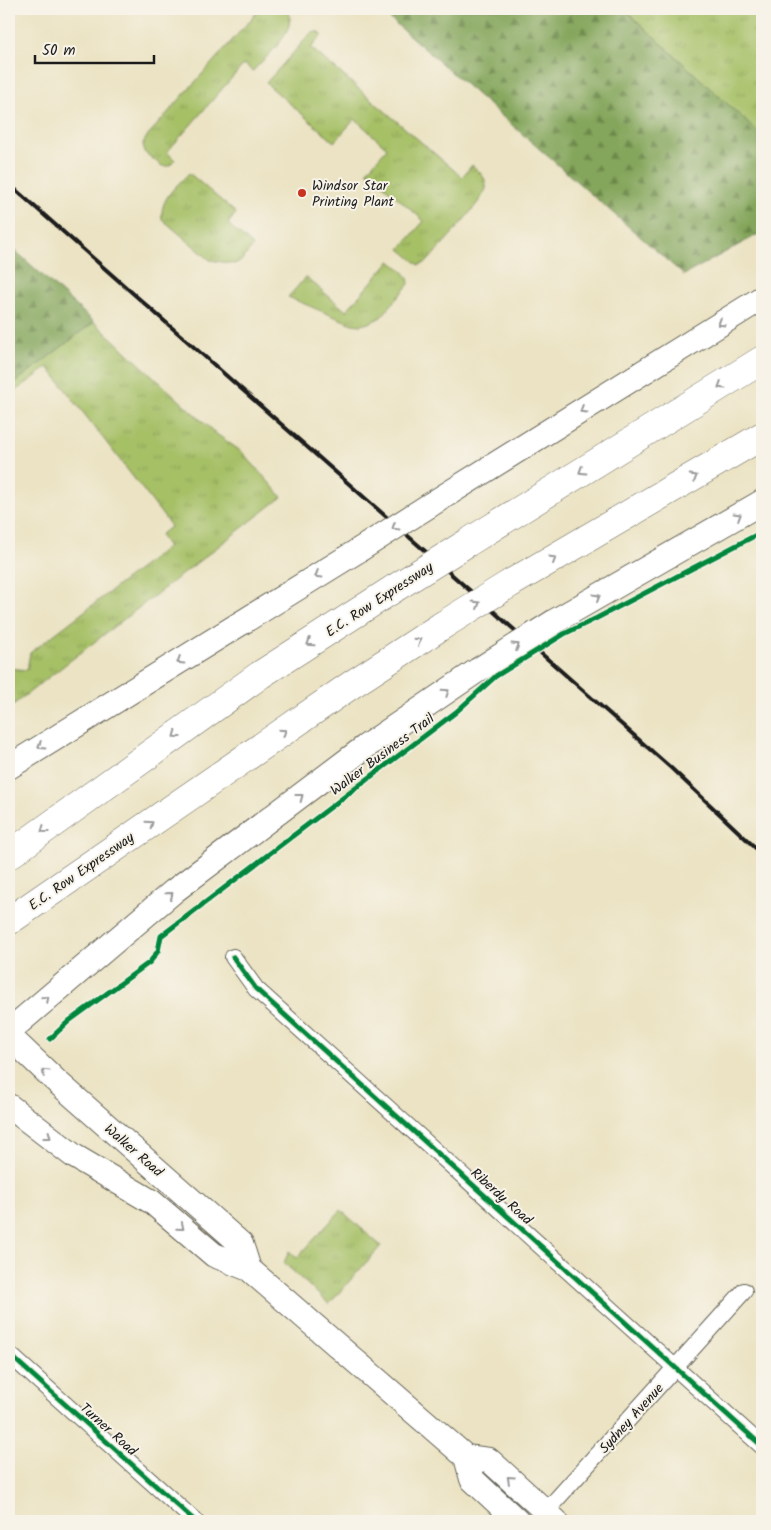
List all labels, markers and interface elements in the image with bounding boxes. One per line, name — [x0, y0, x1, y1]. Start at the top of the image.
scale bar — [35, 32, 154, 64]
text: 50 m — [42, 39, 76, 63]
place label: Windsor Star Printing Plant — [312, 175, 395, 213]
marker: Windsor Star Printing Plant — [296, 187, 308, 199]
one-way arrow — [717, 317, 726, 327]
one-way arrow — [717, 380, 726, 389]
one-way arrow — [579, 403, 588, 413]
one-way arrow — [579, 465, 588, 475]
one-way arrow — [688, 473, 697, 483]
one-way arrow — [733, 512, 742, 522]
one-way arrow — [391, 521, 400, 531]
one-way arrow — [548, 555, 557, 565]
street label: E.C. Row Expressway — [321, 556, 438, 643]
one-way arrow — [314, 569, 323, 579]
one-way arrow — [592, 593, 601, 603]
one-way arrow — [472, 601, 481, 611]
one-way arrow — [307, 637, 316, 646]
one-way arrow — [413, 638, 422, 648]
one-way arrow — [511, 642, 520, 652]
one-way arrow — [176, 654, 185, 664]
one-way arrow — [440, 689, 450, 698]
street label: Walker Business Trail — [326, 708, 440, 801]
one-way arrow — [172, 729, 182, 738]
one-way arrow — [278, 729, 287, 738]
one-way arrow — [38, 740, 47, 750]
one-way arrow — [294, 794, 303, 802]
one-way arrow — [144, 821, 153, 830]
one-way arrow — [40, 824, 50, 833]
street label: E.C. Row Expressway — [24, 827, 139, 917]
one-way arrow — [165, 891, 174, 900]
one-way arrow — [40, 997, 49, 1005]
one-way arrow — [42, 1069, 51, 1078]
street label: Walker Road — [99, 1119, 169, 1183]
one-way arrow — [42, 1130, 51, 1139]
street label: Riberdy Road — [465, 1163, 538, 1231]
one-way arrow — [176, 1222, 185, 1231]
street label: Sydney Avenue — [594, 1378, 670, 1459]
street label: Turner Road — [75, 1398, 143, 1462]
one-way arrow — [506, 1476, 515, 1485]

